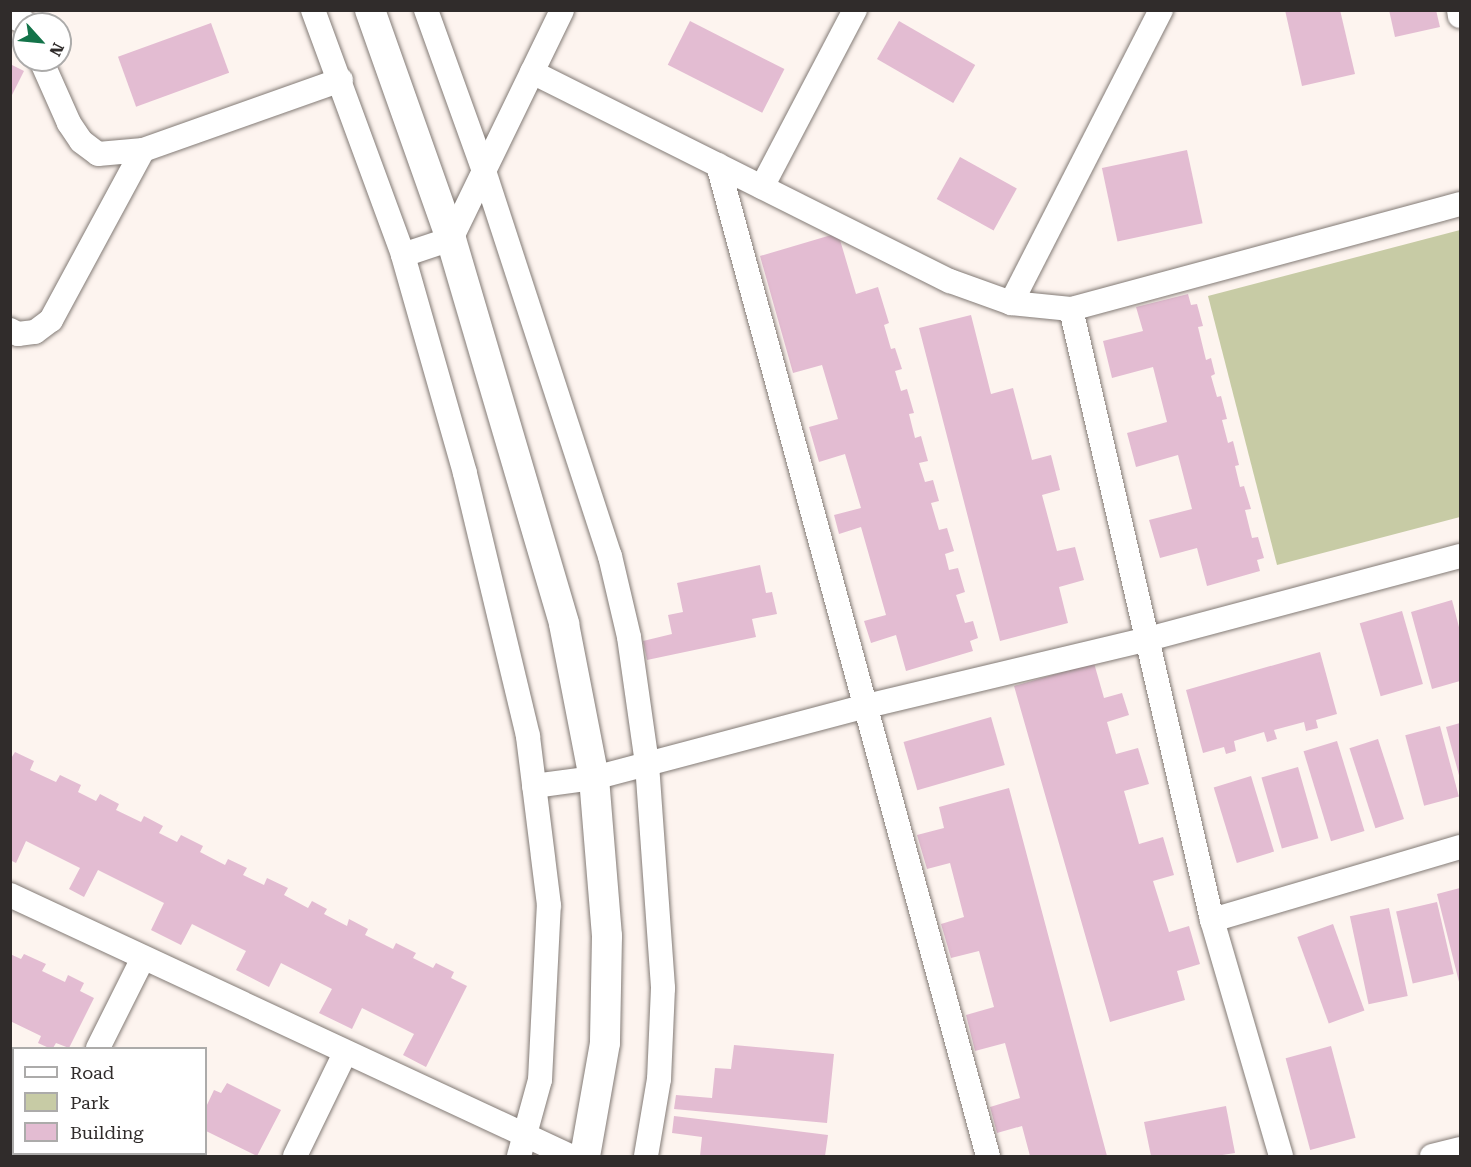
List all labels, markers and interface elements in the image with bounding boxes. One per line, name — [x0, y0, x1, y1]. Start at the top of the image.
north arrow — [12, 12, 72, 72]
text: N — [45, 40, 68, 59]
legend — [12, 1047, 207, 1155]
text: Road — [70, 1062, 114, 1083]
text: Park — [70, 1092, 110, 1113]
text: Building — [70, 1122, 144, 1143]

